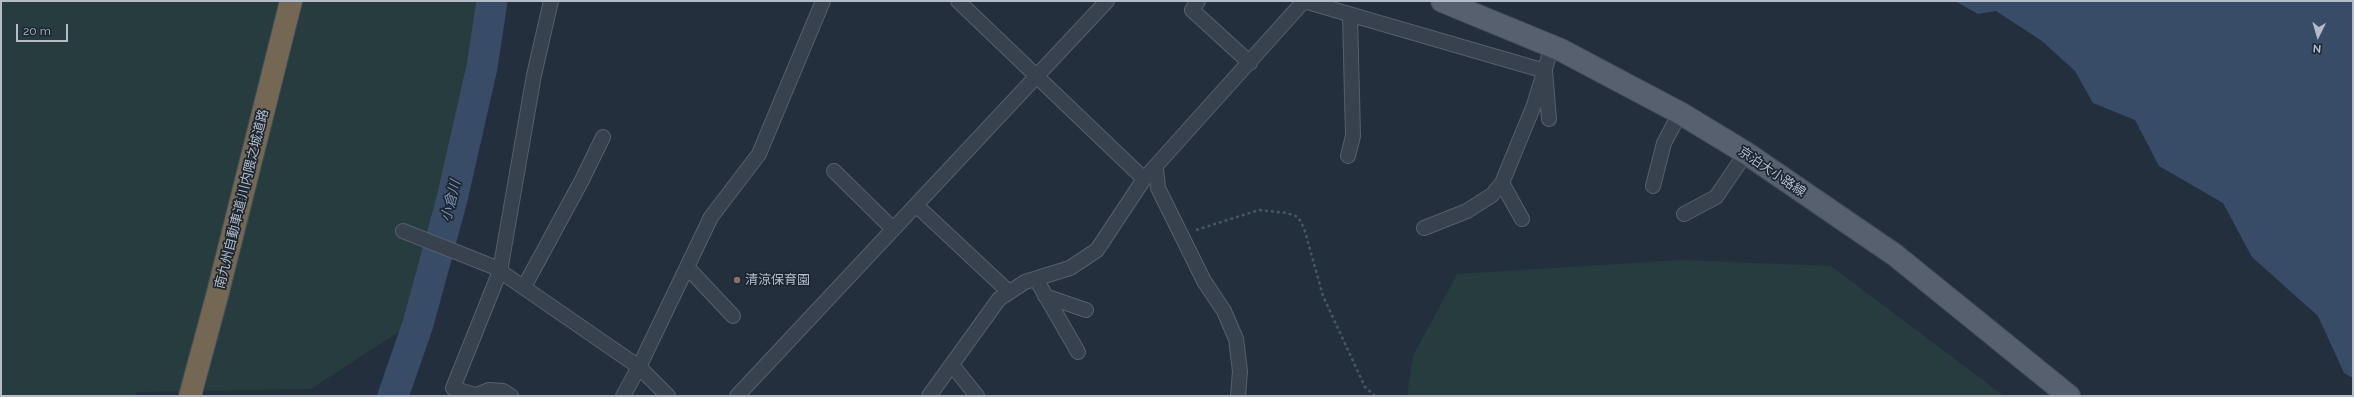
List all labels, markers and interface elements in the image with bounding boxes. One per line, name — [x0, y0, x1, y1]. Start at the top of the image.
scale bar — [18, 16, 70, 42]
north arrow — [2298, 16, 2338, 56]
text: 20 m — [23, 24, 51, 38]
text: N — [2312, 42, 2322, 55]
street label: 南九州自動車道;川内隈之城道路 — [212, 108, 272, 290]
street label: 京泊大小路線 — [1735, 144, 1809, 200]
water label: 小倉川 — [438, 179, 464, 223]
place label: 清涼保育園 — [745, 272, 810, 288]
marker: 清涼保育園 — [732, 275, 742, 285]

